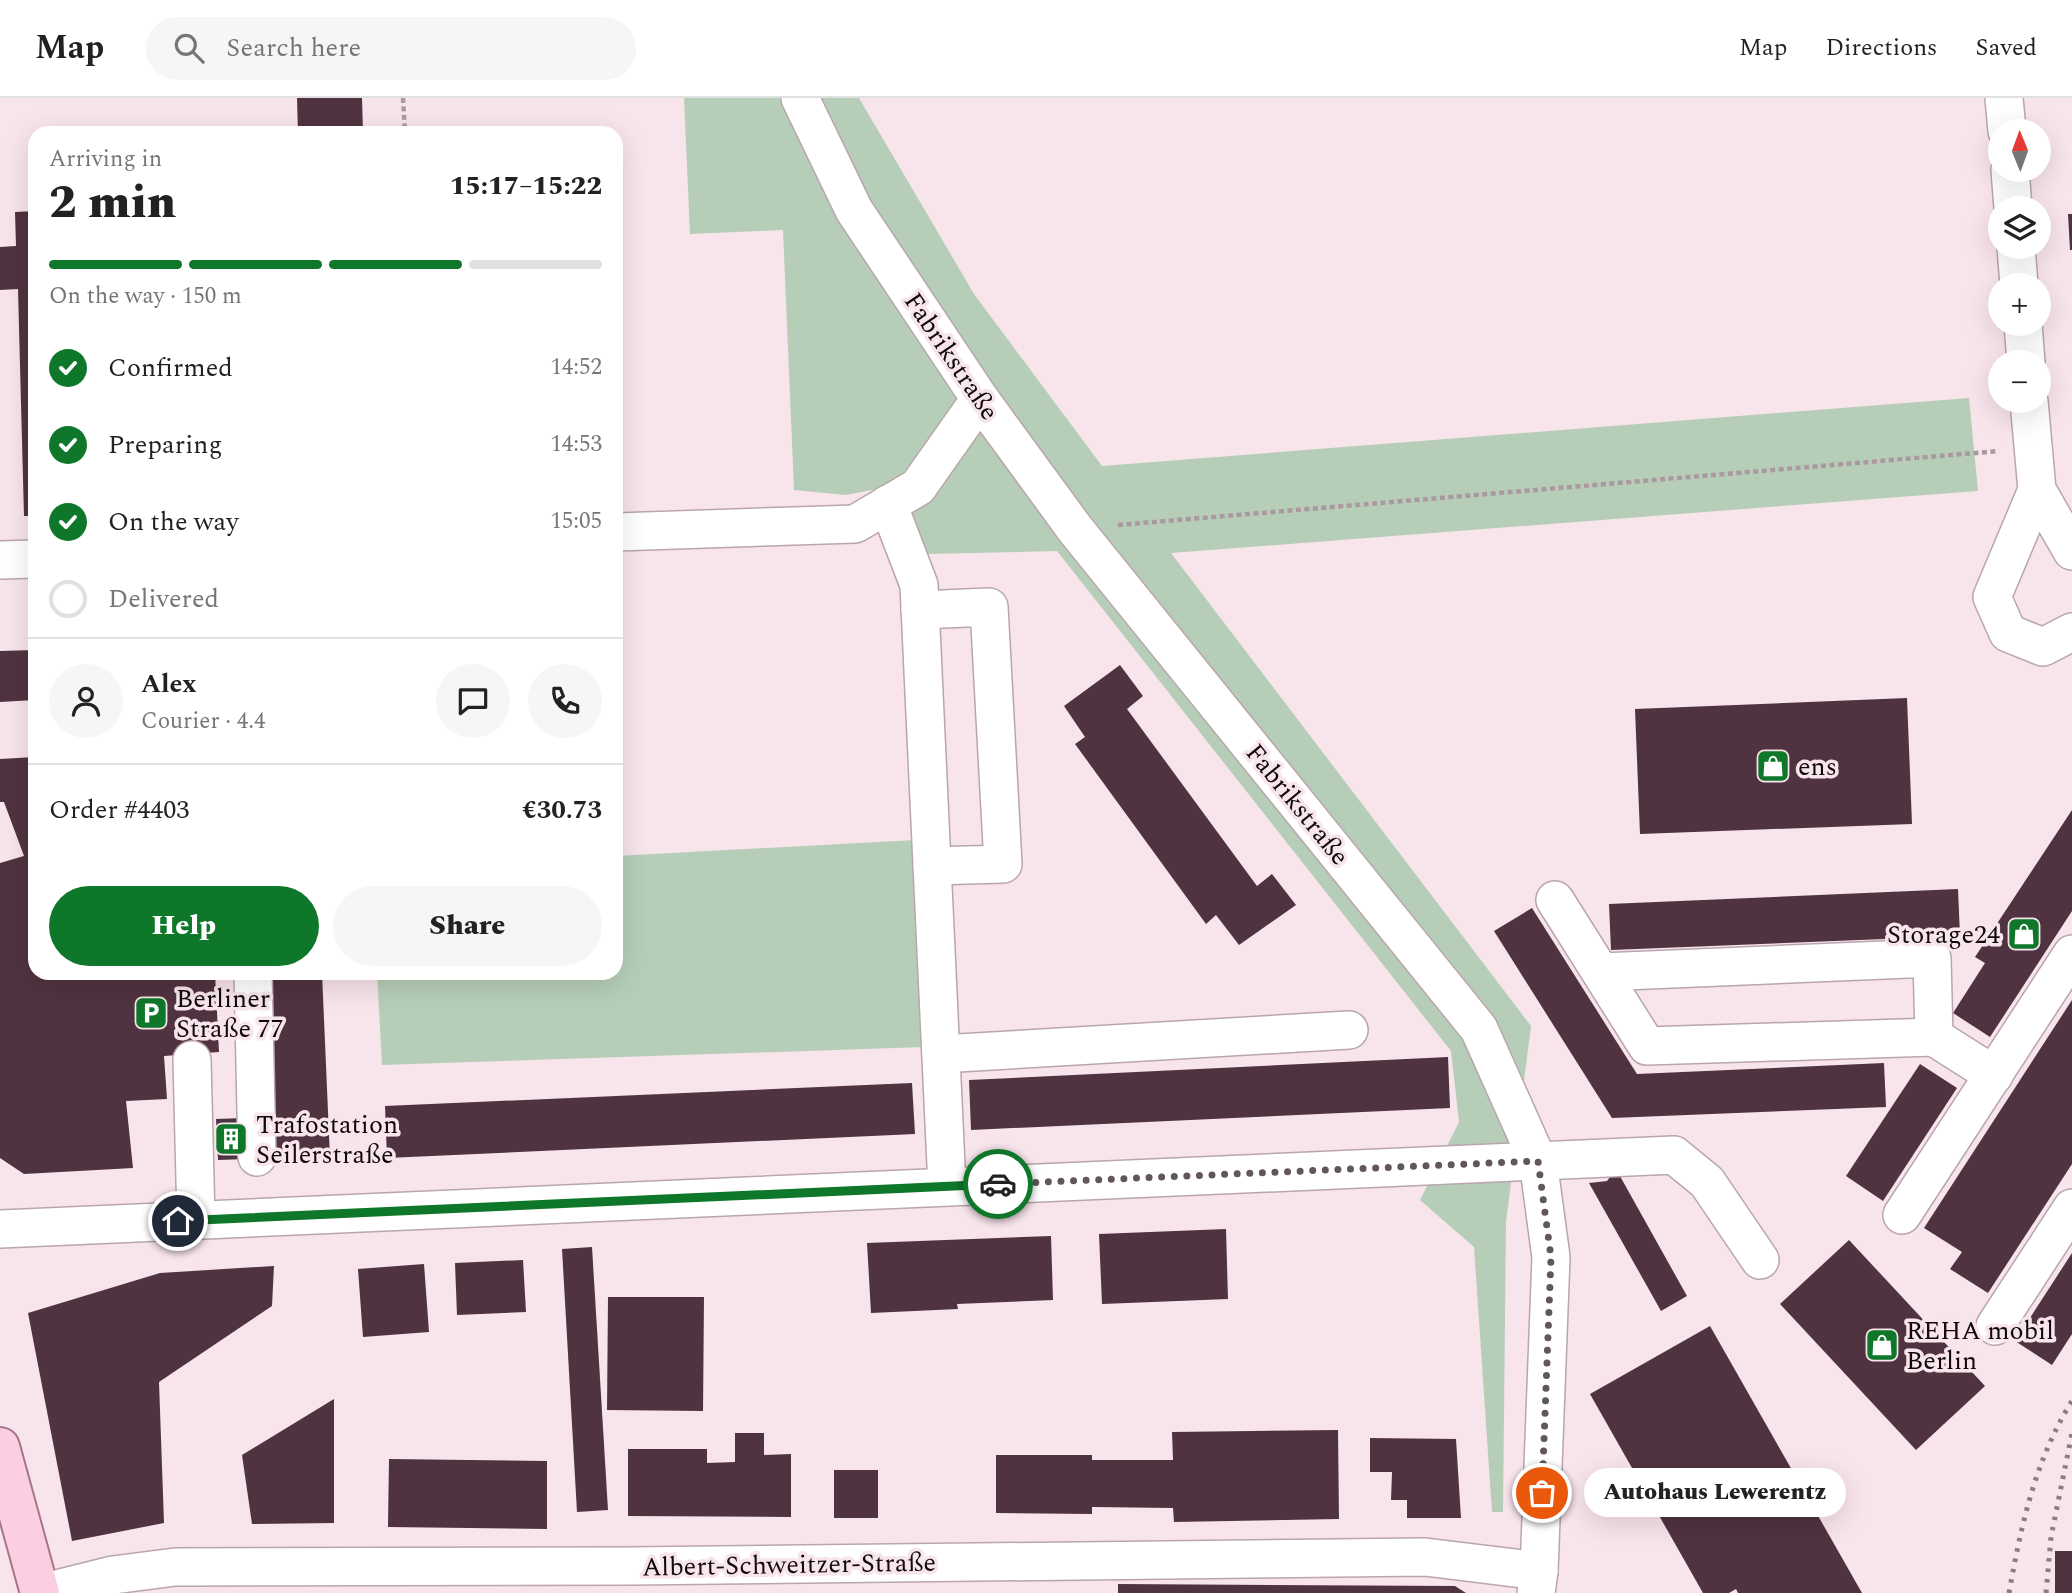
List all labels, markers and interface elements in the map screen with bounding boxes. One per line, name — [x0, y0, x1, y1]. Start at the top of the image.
search box — [146, 17, 636, 80]
text: Map — [35, 23, 104, 73]
text: Search here — [226, 28, 361, 68]
icon: search — [170, 29, 208, 67]
text: Map — [1739, 30, 1787, 66]
text: Directions — [1825, 30, 1937, 66]
text: Saved — [1975, 30, 2037, 66]
north arrow — [1988, 119, 2051, 182]
map controls — [1988, 119, 2051, 413]
text: Arriving in — [49, 142, 162, 177]
text: 15:17–15:22 — [450, 166, 602, 206]
text: 2 min — [49, 168, 176, 238]
button: layers — [1988, 196, 2051, 259]
button: + — [1988, 273, 2051, 336]
text: On the way · 150 m — [49, 279, 242, 314]
street label: Fabrikstraße — [893, 284, 1009, 429]
text: Confirmed — [108, 348, 233, 388]
icon: check — [49, 349, 87, 387]
text: 14:52 — [550, 350, 602, 385]
button: − — [1988, 350, 2051, 413]
text: Preparing — [108, 425, 222, 465]
icon: check — [49, 426, 87, 464]
text: 14:53 — [550, 427, 602, 462]
text: On the way — [108, 502, 239, 542]
icon: check — [49, 503, 87, 541]
text: 15:05 — [550, 504, 602, 539]
text: Delivered — [108, 579, 219, 619]
button: person — [49, 664, 123, 738]
text: Alex — [141, 664, 196, 704]
button: chat — [436, 664, 510, 738]
button: phone — [528, 664, 602, 738]
text: Courier · 4.4 — [141, 704, 266, 739]
street label: Fabrikstraße — [1235, 735, 1359, 874]
shop icon: ens — [1754, 747, 1792, 785]
place label: ens — [1798, 747, 1837, 787]
text: Order #4403 — [49, 790, 189, 830]
text: €30.73 — [522, 790, 602, 830]
button: Help — [49, 886, 319, 966]
button: Share — [333, 886, 602, 966]
place label: Storage24 — [1887, 915, 2000, 955]
shop icon: Storage24 — [2005, 915, 2043, 953]
place label: Berliner Straße 77 — [176, 979, 284, 1049]
parking icon: Berliner Straße 77 — [132, 994, 170, 1032]
place label: Trafostation Seilerstraße — [256, 1105, 398, 1175]
building icon: Trafostation Seilerstraße — [212, 1120, 250, 1158]
courier — [963, 1149, 1033, 1219]
icon: car — [979, 1165, 1017, 1203]
pin — [148, 1191, 208, 1251]
icon: home — [159, 1202, 197, 1240]
place label: REHA mobil Berlin — [1906, 1311, 2054, 1381]
shop icon: REHA mobil Berlin — [1863, 1326, 1901, 1364]
pin — [1512, 1463, 1572, 1523]
callout: Autohaus Lewerentz — [1584, 1468, 1846, 1518]
icon: bag — [1523, 1474, 1561, 1512]
text: Autohaus Lewerentz — [1604, 1475, 1826, 1510]
street label: Albert-Schweitzer-Straße — [642, 1542, 936, 1588]

